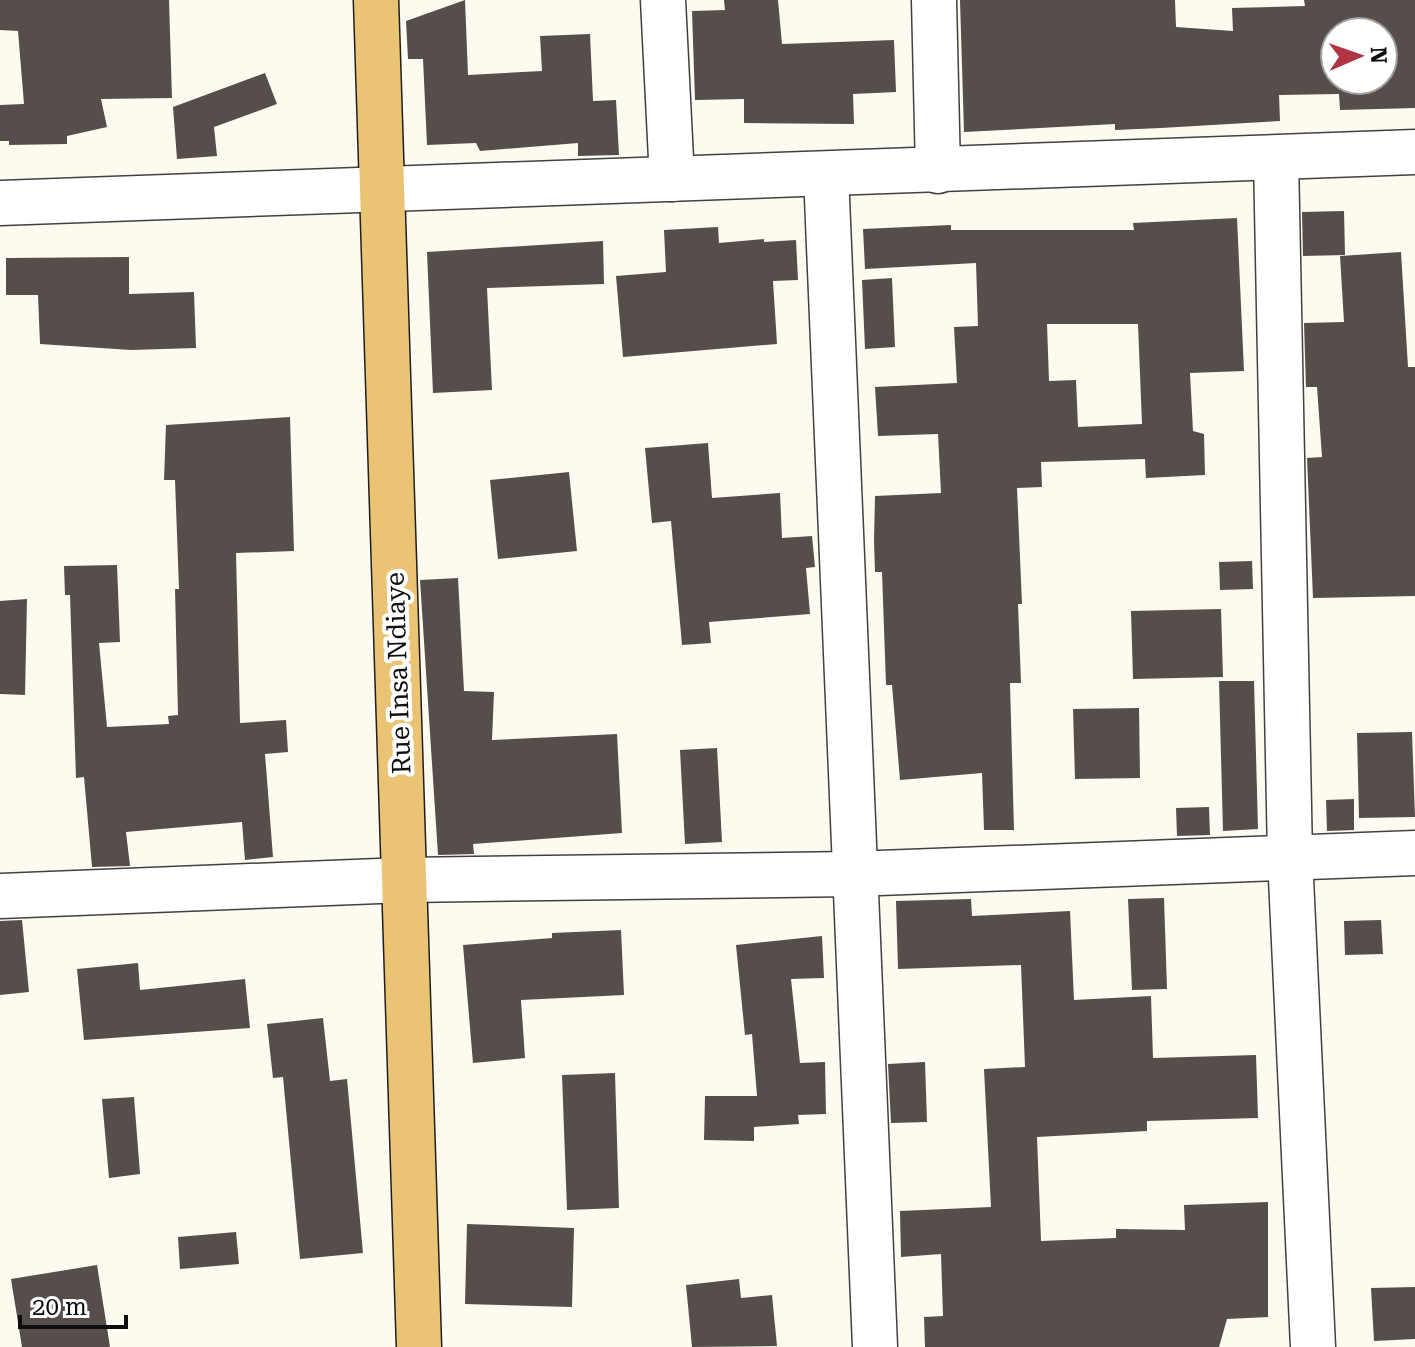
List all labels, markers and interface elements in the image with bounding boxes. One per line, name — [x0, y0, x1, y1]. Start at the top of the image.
north arrow — [1319, 16, 1399, 96]
text: N — [1366, 46, 1391, 64]
street label: Rue Insa Ndiaye — [379, 571, 417, 775]
scale bar — [20, 1279, 126, 1329]
text: 20 m — [32, 1293, 87, 1321]

